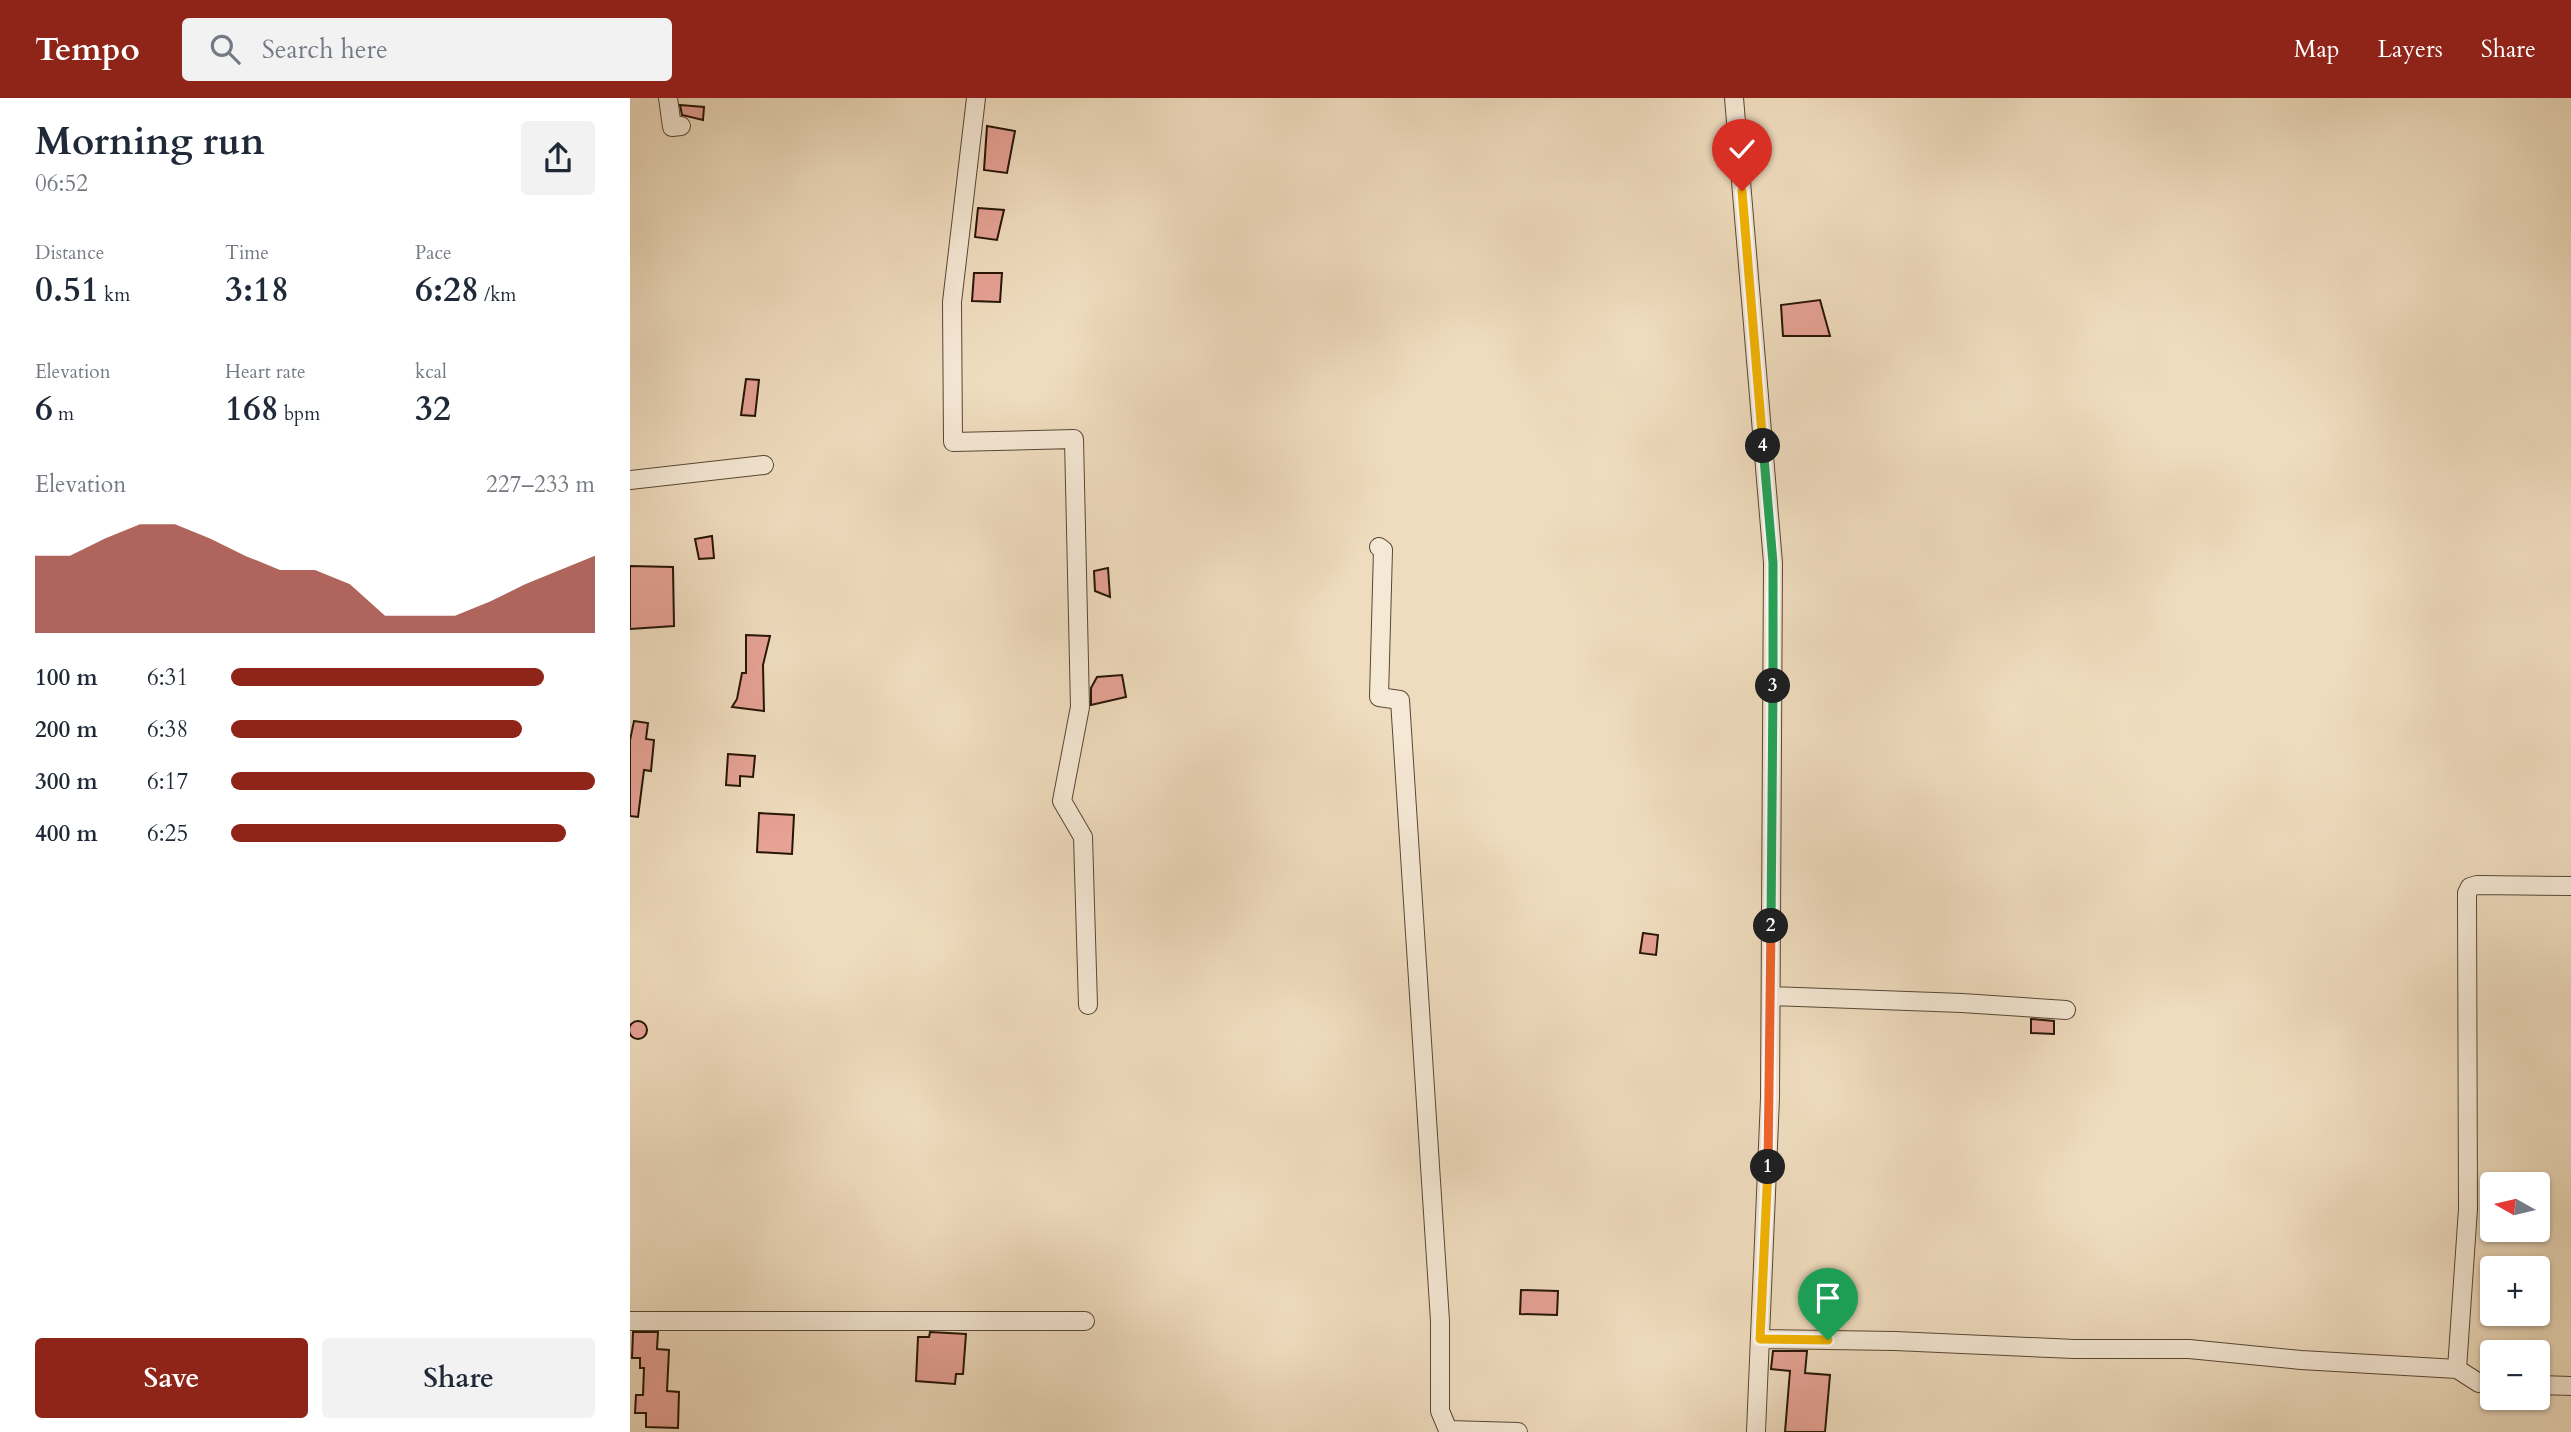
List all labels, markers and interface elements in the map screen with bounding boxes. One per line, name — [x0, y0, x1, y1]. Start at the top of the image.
search box — [182, 18, 672, 81]
text: Tempo — [35, 27, 140, 72]
icon: search — [206, 30, 244, 68]
text: Search here — [262, 32, 388, 67]
text: Map — [2294, 33, 2340, 66]
text: Layers — [2378, 33, 2443, 66]
text: Share — [2481, 33, 2536, 66]
text: Morning run — [35, 116, 265, 168]
pin — [1712, 119, 1772, 191]
button: share — [521, 121, 595, 195]
icon: check — [1723, 130, 1761, 168]
text: 06:52 — [35, 168, 88, 199]
text: Distance — [35, 240, 104, 266]
text: Time — [225, 240, 269, 266]
text: Pace — [415, 240, 452, 266]
text: 0.51 — [35, 266, 99, 314]
text: 3:18 — [225, 266, 289, 314]
text: 6:28 — [415, 266, 479, 314]
text: km — [99, 282, 130, 308]
text: /km — [479, 282, 516, 308]
text: Elevation — [35, 359, 110, 385]
text: Heart rate — [225, 359, 306, 385]
text: kcal — [415, 359, 447, 385]
text: 6 — [35, 385, 53, 433]
text: 168 — [225, 385, 279, 433]
text: 32 — [415, 385, 451, 433]
text: m — [53, 401, 74, 427]
text: bpm — [279, 401, 320, 427]
pin: 4 — [1746, 428, 1780, 464]
text: 4 — [1758, 432, 1767, 458]
text: Elevation — [35, 469, 126, 500]
text: 227–233 m — [486, 469, 595, 500]
text: 100 m — [35, 662, 98, 693]
text: 6:31 — [147, 662, 188, 693]
pin: 3 — [1756, 668, 1790, 704]
text: 3 — [1768, 672, 1777, 698]
text: 200 m — [35, 714, 98, 745]
text: 6:38 — [147, 714, 188, 745]
text: 300 m — [35, 766, 98, 797]
text: 6:17 — [147, 766, 188, 797]
text: 400 m — [35, 818, 98, 849]
text: 6:25 — [147, 818, 188, 849]
pin: 2 — [1754, 908, 1788, 944]
text: 2 — [1766, 912, 1775, 938]
pin: 1 — [1750, 1150, 1786, 1184]
text: 1 — [1763, 1153, 1772, 1179]
north arrow — [2480, 1172, 2550, 1242]
map controls — [2480, 1172, 2550, 1410]
button: + — [2480, 1256, 2550, 1326]
pin — [1798, 1268, 1858, 1340]
icon: arrive — [1809, 1279, 1847, 1317]
button: Save — [35, 1338, 308, 1418]
button: Share — [322, 1338, 595, 1418]
button: − — [2480, 1340, 2550, 1410]

